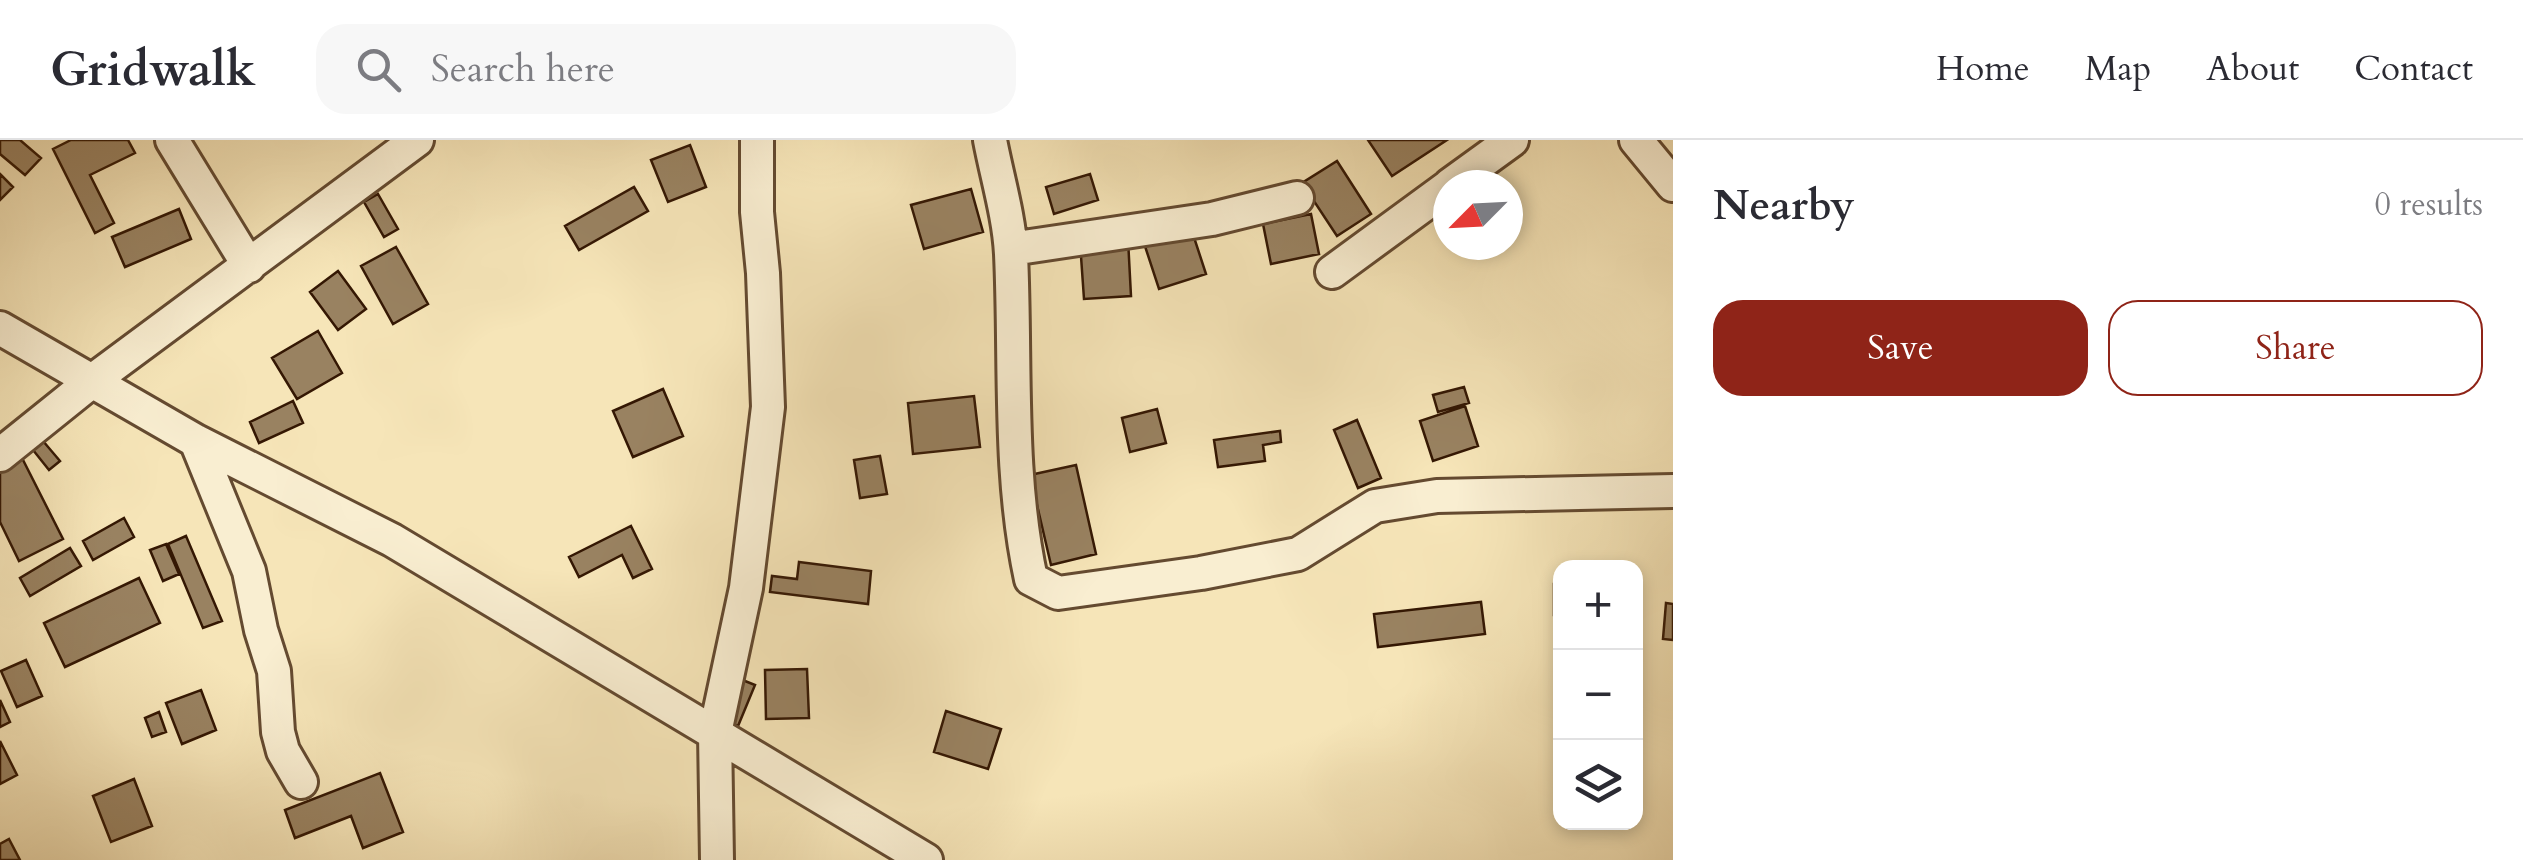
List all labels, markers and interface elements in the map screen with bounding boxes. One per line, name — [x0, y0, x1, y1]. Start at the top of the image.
search box — [316, 24, 1016, 114]
text: Gridwalk — [50, 37, 256, 102]
icon: search — [351, 42, 406, 97]
text: Search here — [431, 43, 615, 95]
text: Home — [1936, 45, 2030, 93]
text: Map — [2085, 45, 2151, 93]
text: About — [2206, 45, 2299, 93]
text: Contact — [2354, 45, 2473, 93]
north arrow — [1433, 170, 1523, 260]
text: Nearby — [1713, 177, 1855, 234]
text: 0 results — [2375, 183, 2483, 227]
button: Save — [1713, 300, 2088, 396]
button: Share — [2108, 300, 2483, 396]
map controls — [1553, 560, 1643, 830]
button: + — [1553, 560, 1643, 650]
button: − — [1553, 650, 1643, 740]
button: layers — [1553, 740, 1643, 830]

